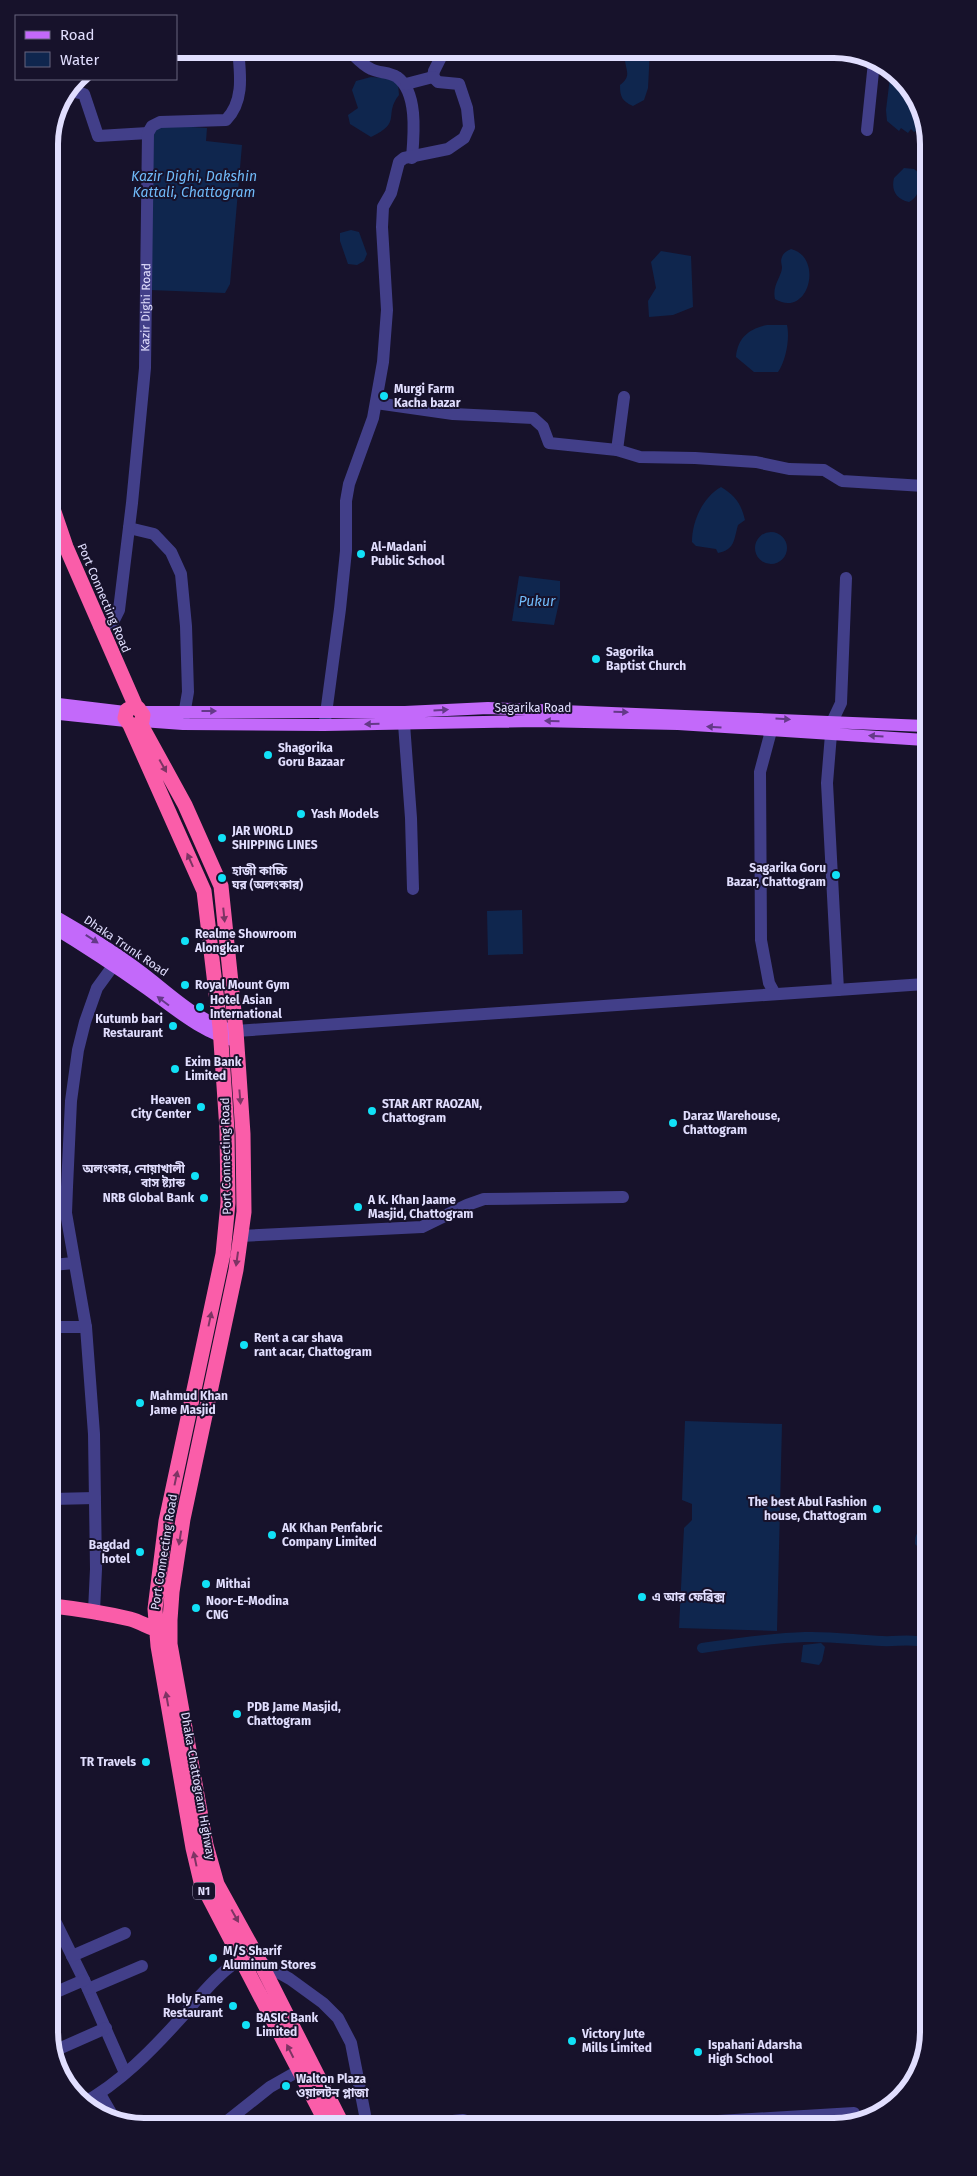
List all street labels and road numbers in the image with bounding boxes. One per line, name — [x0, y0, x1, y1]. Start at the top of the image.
street label: Kazir Dighi Road — [138, 263, 153, 352]
street label: Port Connecting Road — [75, 541, 133, 655]
street label: Sagarika Road — [495, 701, 571, 715]
street label: Dhaka Trunk Road — [81, 913, 171, 979]
street label: Port Connecting Road — [218, 1097, 234, 1215]
street label: Port Connecting Road — [148, 1493, 180, 1611]
street label: Dhaka-Chattogram Highway — [178, 1711, 218, 1861]
road number: N1 — [193, 1882, 215, 1900]

